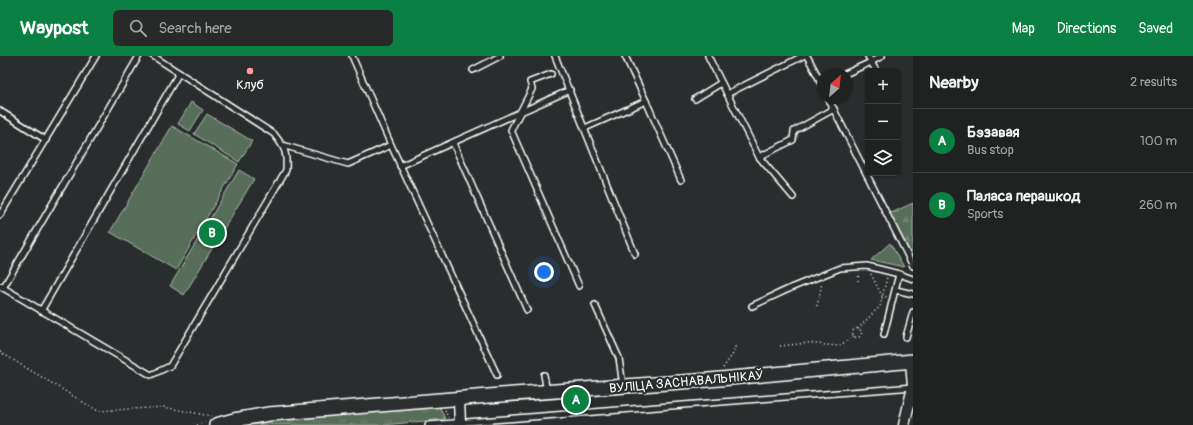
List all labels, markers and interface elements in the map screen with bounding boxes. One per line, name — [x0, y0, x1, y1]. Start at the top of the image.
search box — [113, 10, 393, 46]
text: Waypost — [20, 16, 89, 40]
icon: search — [127, 17, 149, 39]
text: Search here — [159, 19, 232, 38]
text: Map — [1012, 20, 1035, 37]
text: Directions — [1057, 20, 1116, 37]
text: Saved — [1138, 20, 1173, 37]
marker: Клуб — [245, 66, 255, 76]
north arrow — [817, 68, 853, 104]
map controls — [865, 68, 901, 176]
button: + — [865, 68, 901, 104]
text: Nearby — [929, 72, 978, 93]
text: 2 results — [1130, 74, 1177, 90]
place label: Клуб — [236, 77, 264, 93]
button: − — [865, 104, 901, 140]
text: Бэзавая — [967, 123, 1020, 142]
text: A — [938, 133, 946, 149]
text: 100 m — [1140, 133, 1177, 149]
button: layers — [865, 140, 901, 176]
text: Bus stop — [967, 142, 1014, 158]
text: Паласа перашкод — [967, 187, 1080, 206]
text: B — [938, 197, 946, 213]
text: 260 m — [1139, 197, 1177, 213]
text: Sports — [967, 206, 1003, 222]
pin: B — [199, 218, 225, 248]
your location — [534, 262, 554, 282]
street label: ВУЛІЦА ЗАСНАВАЛЬНІКАЎ — [608, 367, 764, 397]
pin: A — [563, 385, 589, 415]

